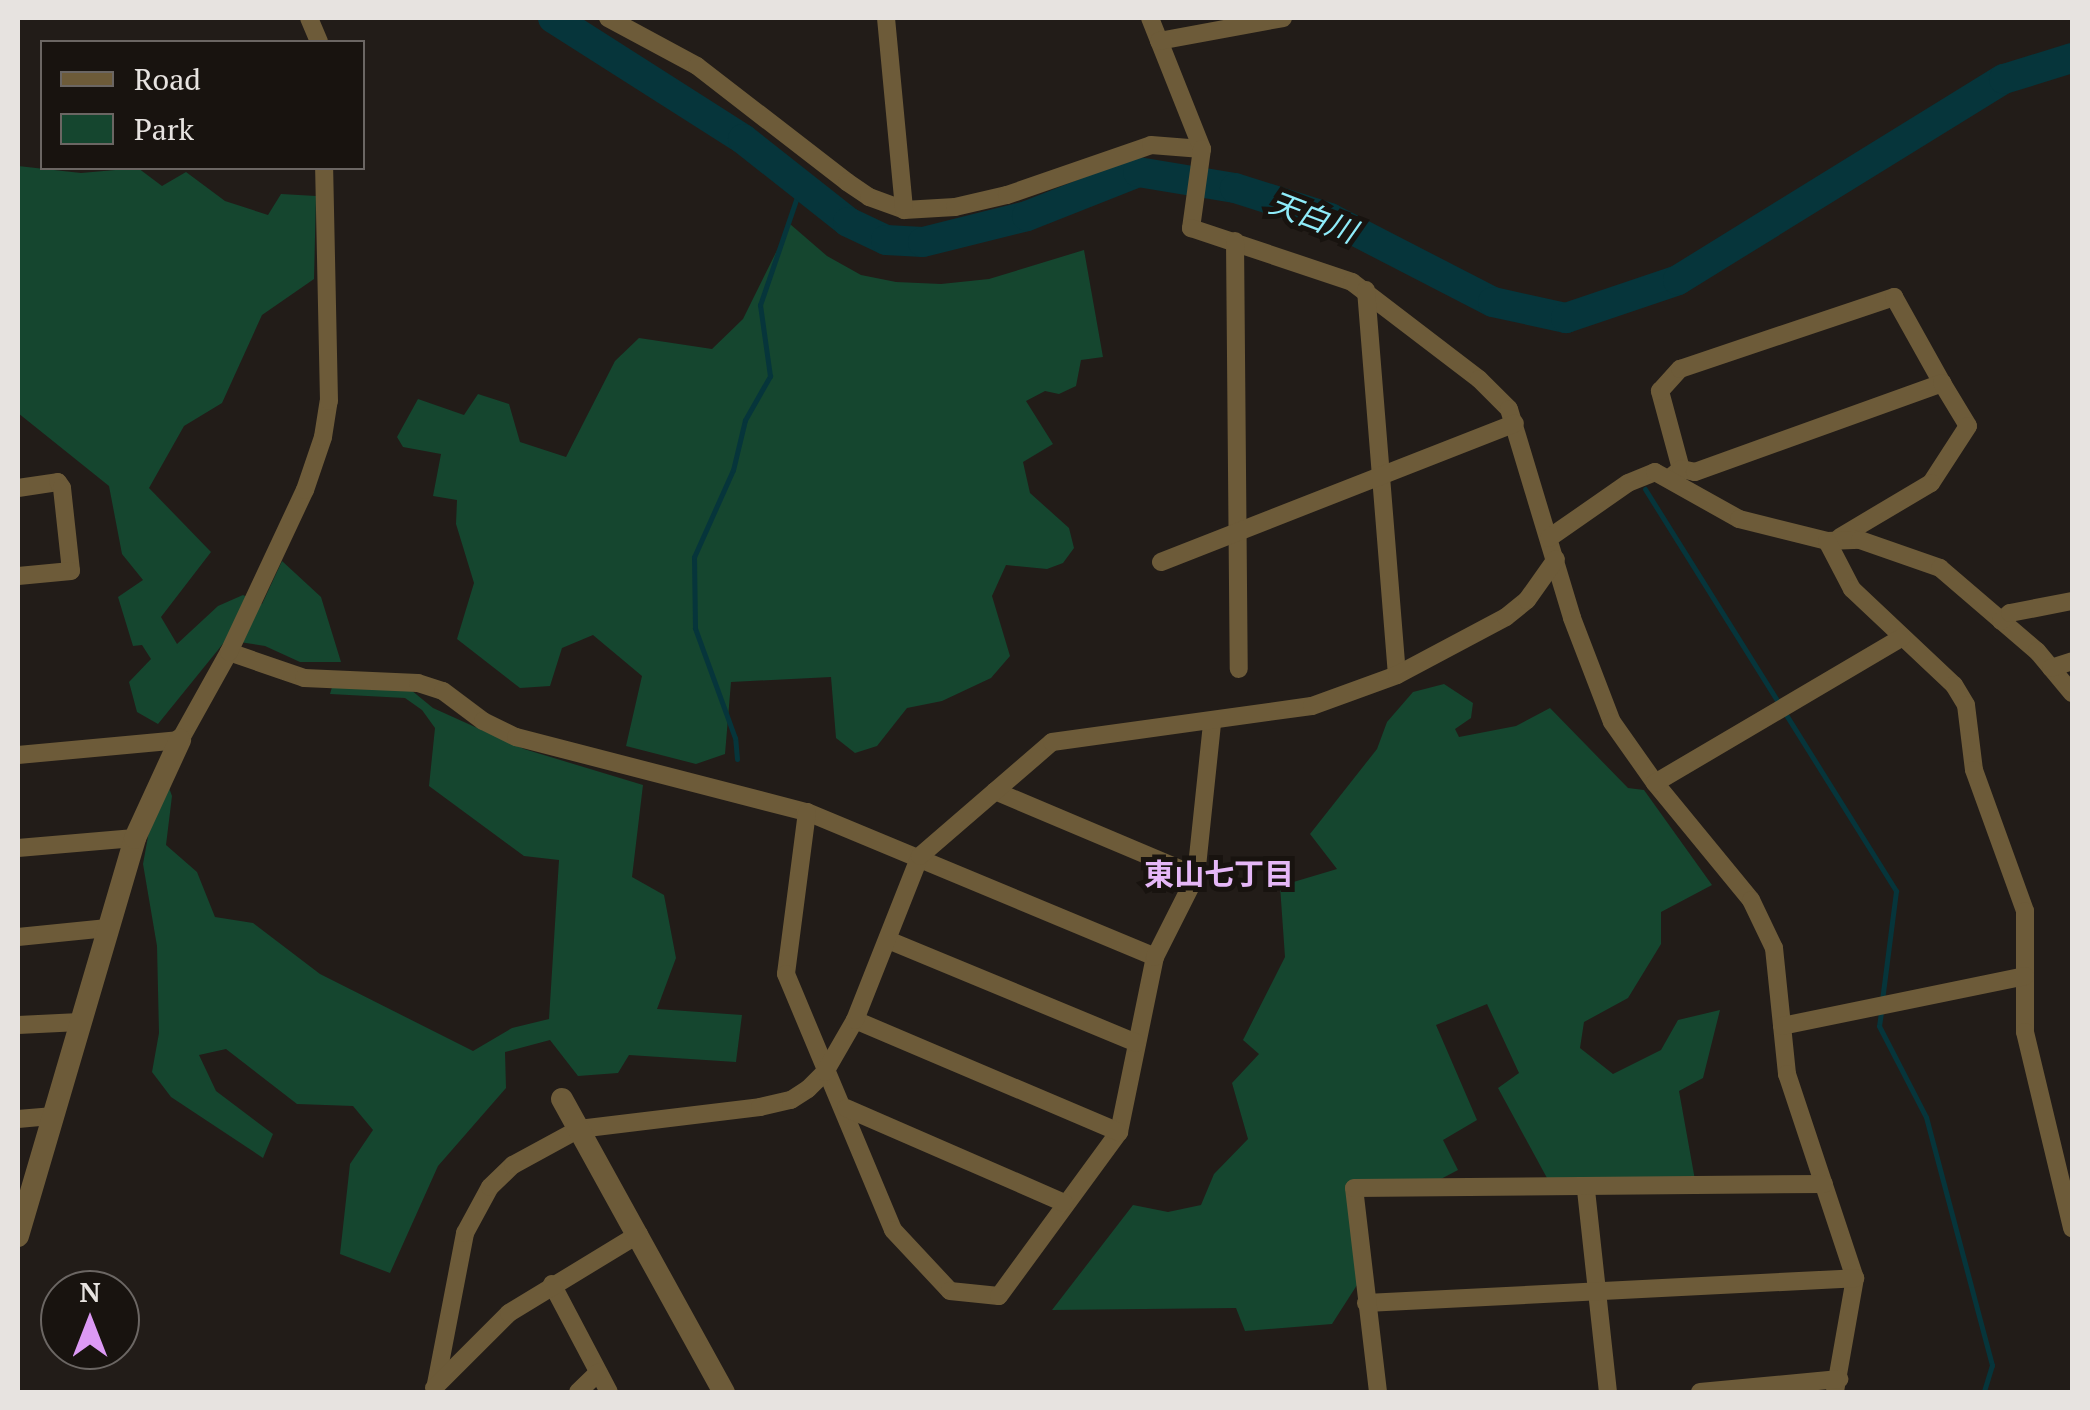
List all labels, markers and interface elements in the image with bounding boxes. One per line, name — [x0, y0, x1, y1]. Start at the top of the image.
legend — [40, 40, 365, 170]
text: Road — [134, 59, 201, 99]
text: Park — [134, 109, 194, 149]
water label: 天白川 — [1265, 184, 1361, 250]
district label: 東山七丁目 — [1144, 856, 1294, 892]
north arrow — [40, 1270, 140, 1370]
text: N — [79, 1273, 101, 1310]

